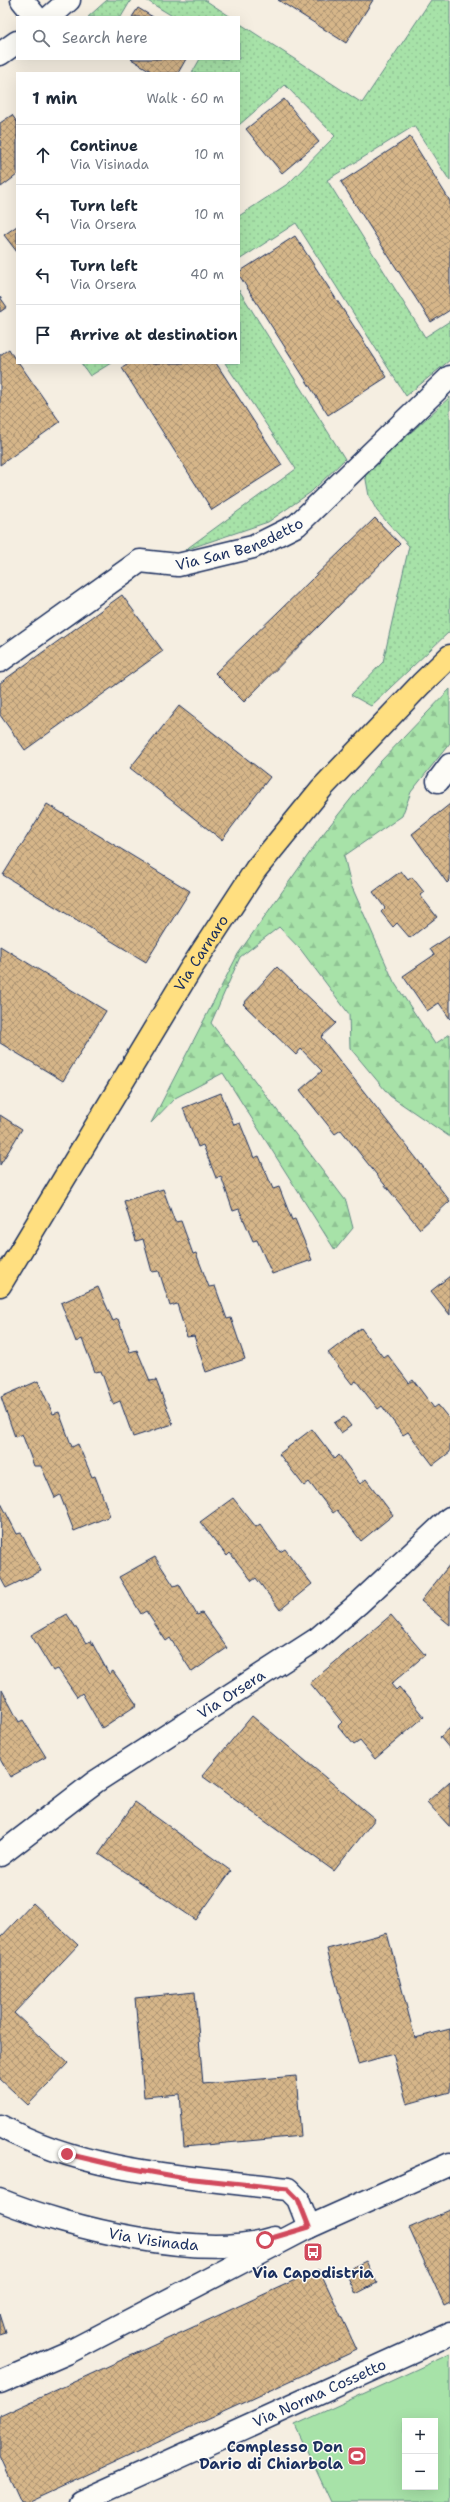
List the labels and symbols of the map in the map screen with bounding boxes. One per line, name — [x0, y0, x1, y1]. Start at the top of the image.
street label: Via San Benedetto — [173, 514, 308, 575]
street label: Via Carnaro — [169, 911, 233, 995]
street label: Via Orsera — [194, 1665, 270, 1723]
route end — [58, 2145, 76, 2163]
street label: Via Visinada — [106, 2223, 200, 2255]
route start — [256, 2231, 274, 2249]
bus stop icon: Via Capodistria — [302, 2241, 324, 2263]
place label: Via Capodistria — [252, 2263, 375, 2283]
street label: Via Norma Cossetto — [250, 2354, 389, 2432]
place label: Complesso Don Dario di Chiarbola — [199, 2437, 344, 2474]
sports icon: Complesso Don Dario di Chiarbola — [346, 2445, 368, 2467]

